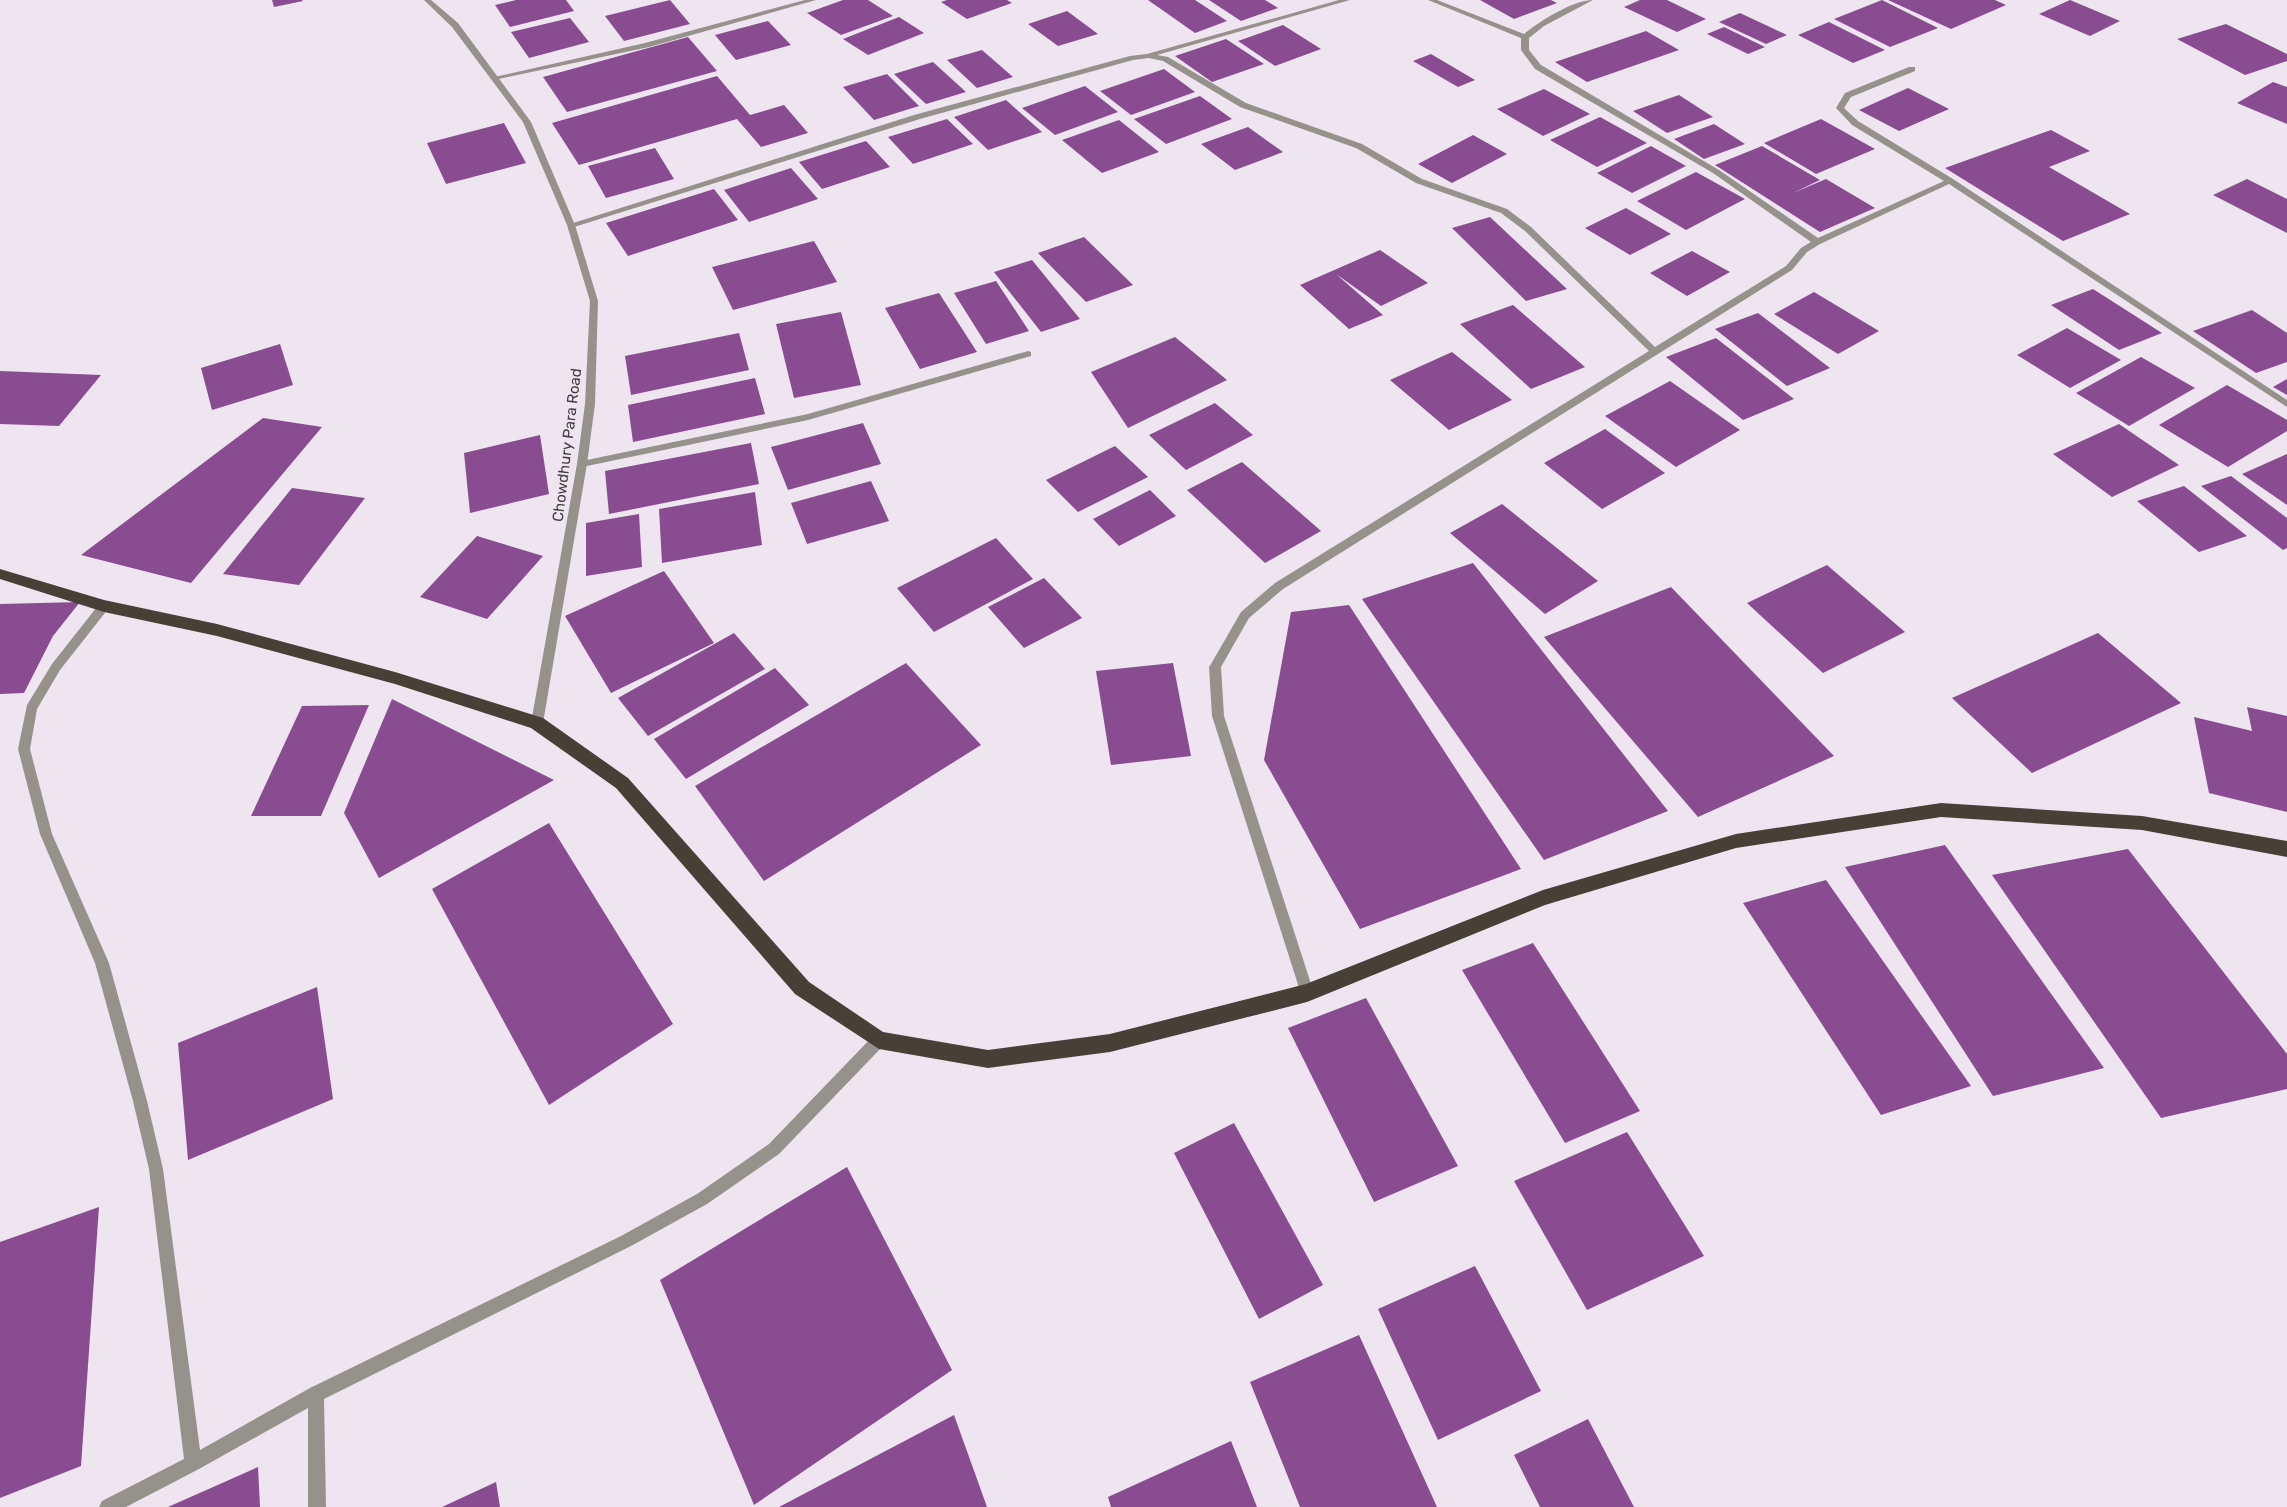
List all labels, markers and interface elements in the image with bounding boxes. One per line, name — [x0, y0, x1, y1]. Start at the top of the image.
street label: Chowdhury Para Road — [549, 367, 585, 523]

